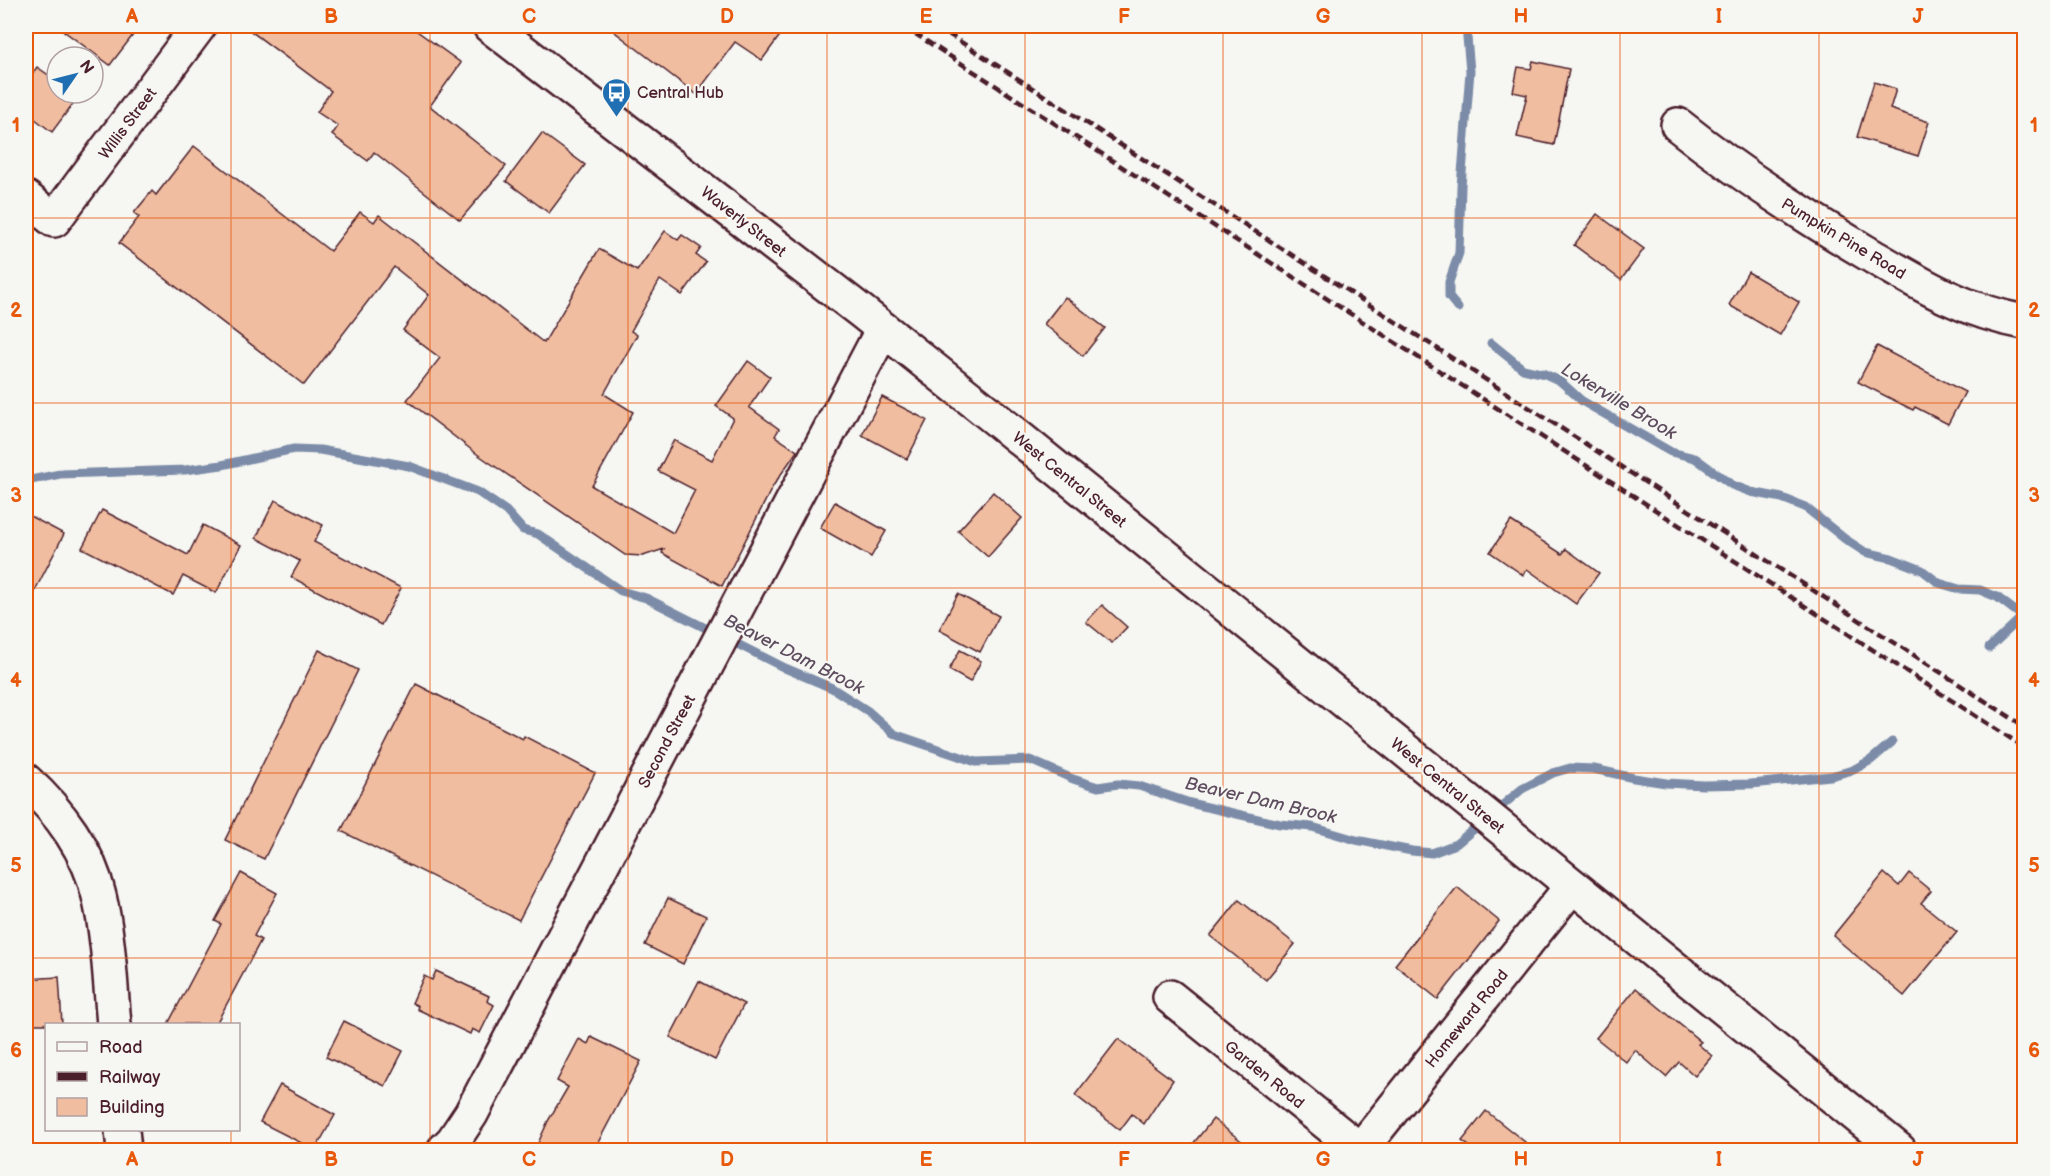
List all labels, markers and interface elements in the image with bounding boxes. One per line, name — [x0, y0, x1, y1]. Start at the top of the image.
text: A — [125, 5, 139, 29]
text: B — [324, 5, 338, 29]
text: C — [522, 5, 536, 29]
text: D — [720, 5, 734, 29]
text: E — [920, 5, 933, 29]
text: F — [1118, 5, 1130, 29]
text: G — [1316, 5, 1331, 29]
text: H — [1514, 5, 1528, 29]
text: I — [1716, 5, 1722, 29]
text: J — [1913, 5, 1925, 29]
north arrow — [45, 45, 105, 105]
text: N — [75, 57, 97, 78]
bus stop icon: Central Hub — [600, 76, 632, 118]
street label: Willis Street — [95, 84, 161, 163]
place label: Central Hub — [637, 84, 724, 103]
text: 1 — [12, 114, 20, 138]
text: 1 — [2030, 114, 2038, 138]
street label: Waverly Street — [697, 183, 790, 261]
street label: Pumpkin Pine Road — [1778, 195, 1909, 284]
text: 2 — [10, 299, 22, 323]
text: 2 — [2028, 299, 2040, 323]
water label: Lokerville Brook — [1557, 359, 1681, 445]
street label: West Central Street — [1008, 428, 1130, 532]
text: 3 — [10, 484, 22, 508]
text: 3 — [2028, 484, 2040, 508]
water label: Beaver Dam Brook — [720, 610, 868, 699]
text: 4 — [10, 669, 22, 693]
text: 4 — [2028, 669, 2040, 693]
street label: Second Street — [635, 692, 700, 792]
street label: West Central Street — [1386, 734, 1508, 838]
water label: Beaver Dam Brook — [1183, 773, 1340, 828]
text: 5 — [10, 854, 22, 878]
text: 5 — [2028, 854, 2040, 878]
street label: Homeward Road — [1422, 966, 1513, 1072]
legend — [45, 1023, 240, 1131]
text: Road — [99, 1037, 143, 1058]
street label: Garden Road — [1220, 1037, 1308, 1113]
text: 6 — [10, 1039, 22, 1063]
text: 6 — [2028, 1039, 2040, 1063]
text: Railway — [99, 1067, 161, 1088]
text: Building — [99, 1097, 165, 1118]
text: A — [125, 1148, 139, 1172]
text: B — [324, 1148, 338, 1172]
text: C — [522, 1148, 536, 1172]
text: D — [720, 1148, 734, 1172]
text: E — [920, 1148, 933, 1172]
text: F — [1118, 1148, 1130, 1172]
text: G — [1316, 1148, 1331, 1172]
text: H — [1514, 1148, 1528, 1172]
text: I — [1716, 1148, 1722, 1172]
text: J — [1913, 1148, 1925, 1172]

